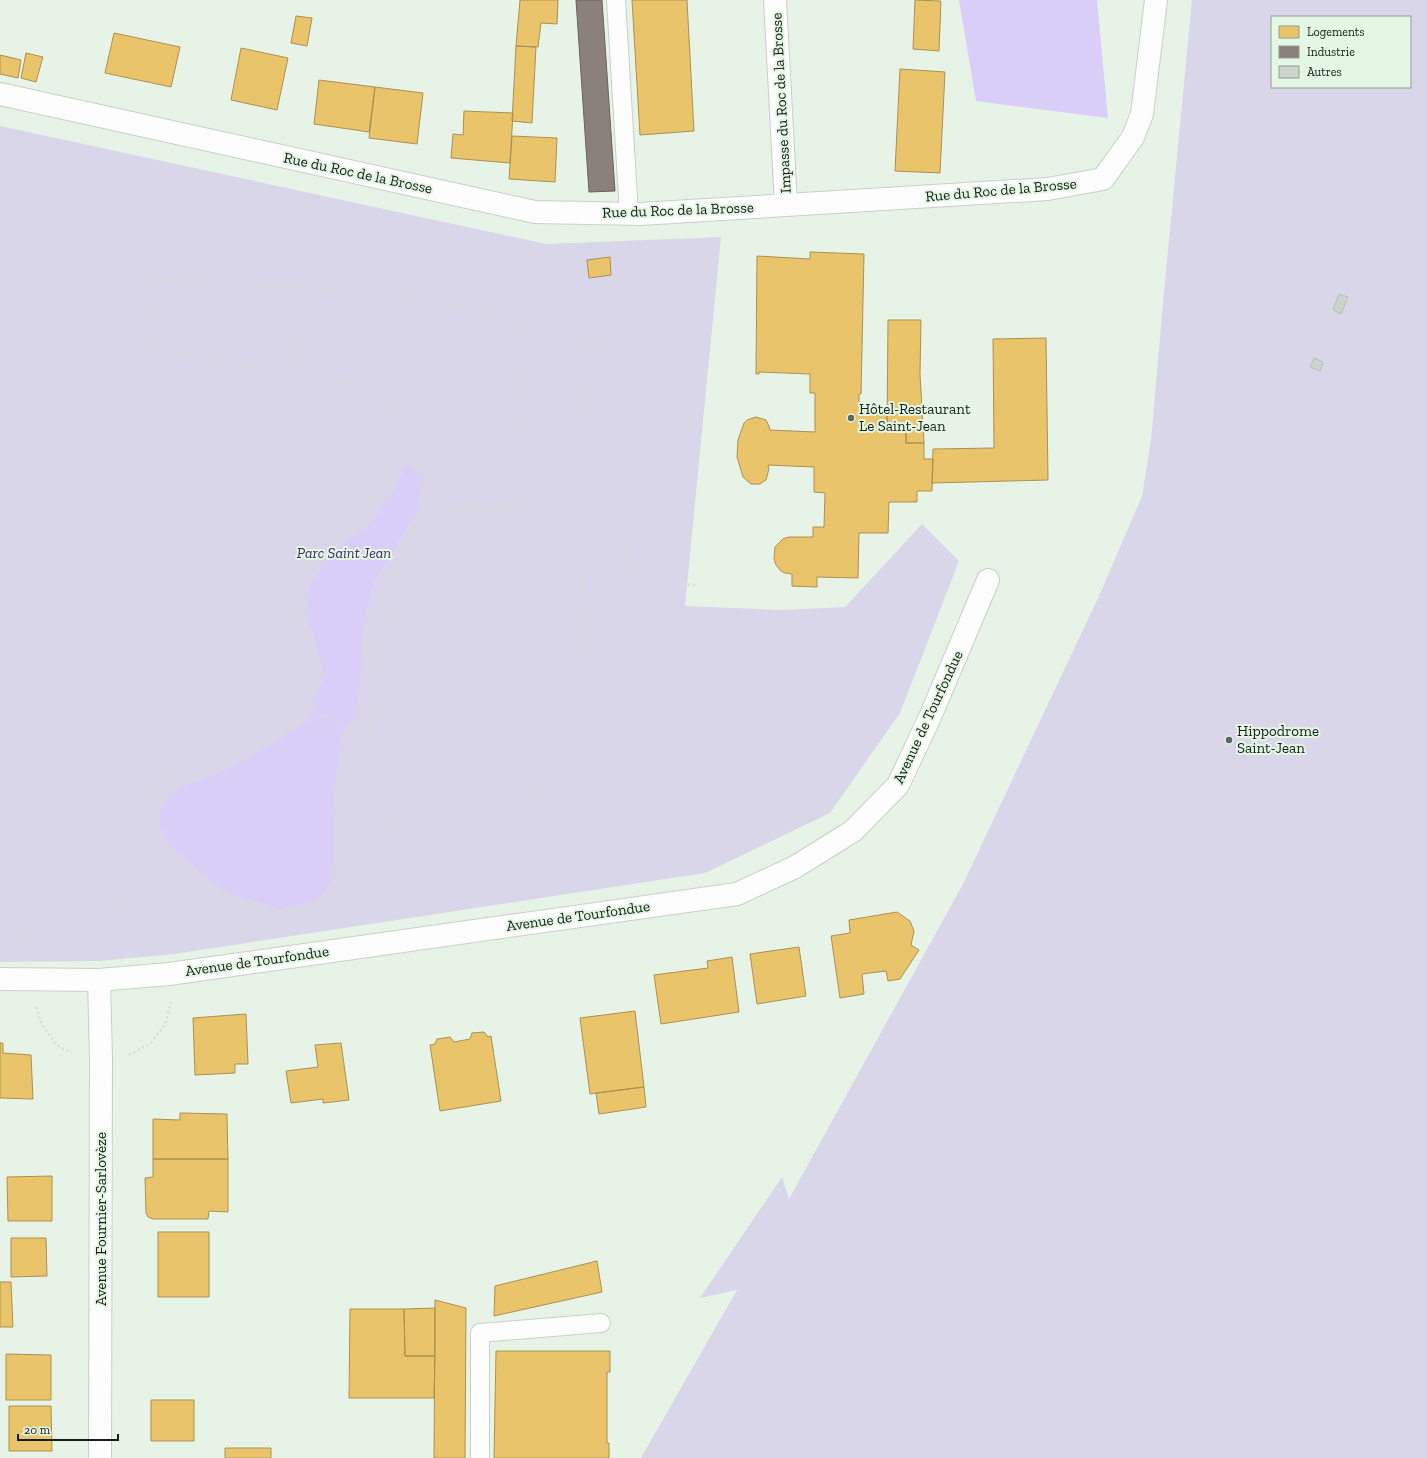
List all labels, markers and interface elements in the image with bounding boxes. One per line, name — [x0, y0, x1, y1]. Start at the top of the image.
street label: Impasse du Roc de la Brosse — [767, 12, 795, 194]
legend — [1271, 16, 1411, 88]
text: Logements — [1307, 25, 1365, 39]
text: Industrie — [1307, 45, 1355, 59]
text: Autres — [1307, 65, 1342, 79]
street label: Rue du Roc de la Brosse — [282, 148, 434, 198]
street label: Rue du Roc de la Brosse — [925, 174, 1077, 206]
street label: Rue du Roc de la Brosse — [602, 198, 754, 222]
place label: Hôtel-Restaurant Le Saint-Jean — [859, 400, 971, 435]
marker: Hôtel-Restaurant Le Saint-Jean — [846, 413, 856, 423]
park label: Parc Saint Jean — [297, 544, 391, 562]
street label: Avenue de Tourfondue — [889, 648, 967, 786]
place label: Hippodrome Saint-Jean — [1237, 722, 1319, 757]
marker: Hippodrome Saint-Jean — [1224, 735, 1234, 745]
street label: Avenue de Tourfondue — [505, 897, 651, 935]
street label: Avenue de Tourfondue — [184, 942, 330, 980]
street label: Avenue Fournier-Sarlovèze — [92, 1132, 110, 1306]
scale bar — [18, 1416, 118, 1442]
text: 20 m — [24, 1423, 51, 1437]

